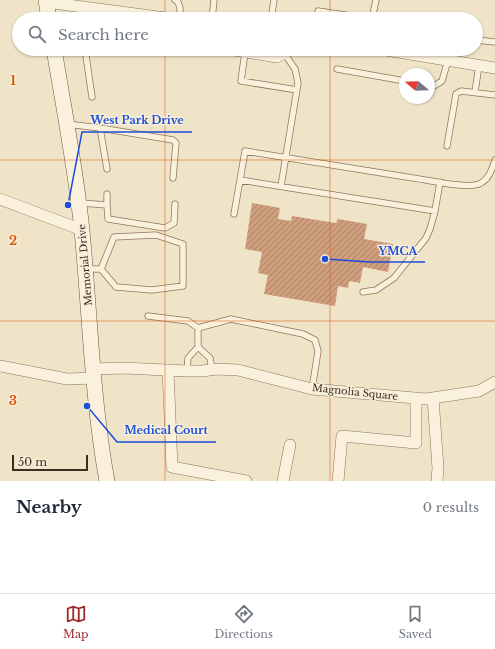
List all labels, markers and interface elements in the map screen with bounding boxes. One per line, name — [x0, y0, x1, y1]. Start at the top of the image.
search box — [12, 12, 483, 56]
icon: search — [26, 23, 48, 45]
text: Search here — [58, 25, 149, 44]
north arrow — [399, 68, 435, 104]
text: 1 — [10, 72, 16, 89]
callout: West Park Drive — [82, 109, 192, 132]
text: West Park Drive — [89, 113, 184, 127]
street label: Memorial Drive — [75, 223, 95, 306]
text: 2 — [9, 232, 17, 249]
callout: YMCA — [370, 239, 425, 262]
text: YMCA — [378, 244, 418, 258]
street label: Magnolia Square — [311, 381, 399, 403]
text: 3 — [9, 392, 17, 409]
callout: Medical Court — [117, 419, 216, 442]
text: Medical Court — [124, 423, 209, 437]
scale bar — [12, 453, 88, 472]
text: 50 m — [18, 455, 47, 469]
text: Nearby — [16, 497, 82, 518]
text: 0 results — [423, 499, 479, 516]
tab: Map — [63, 603, 89, 641]
tab: Directions — [214, 603, 273, 641]
tab: Saved — [399, 603, 432, 641]

